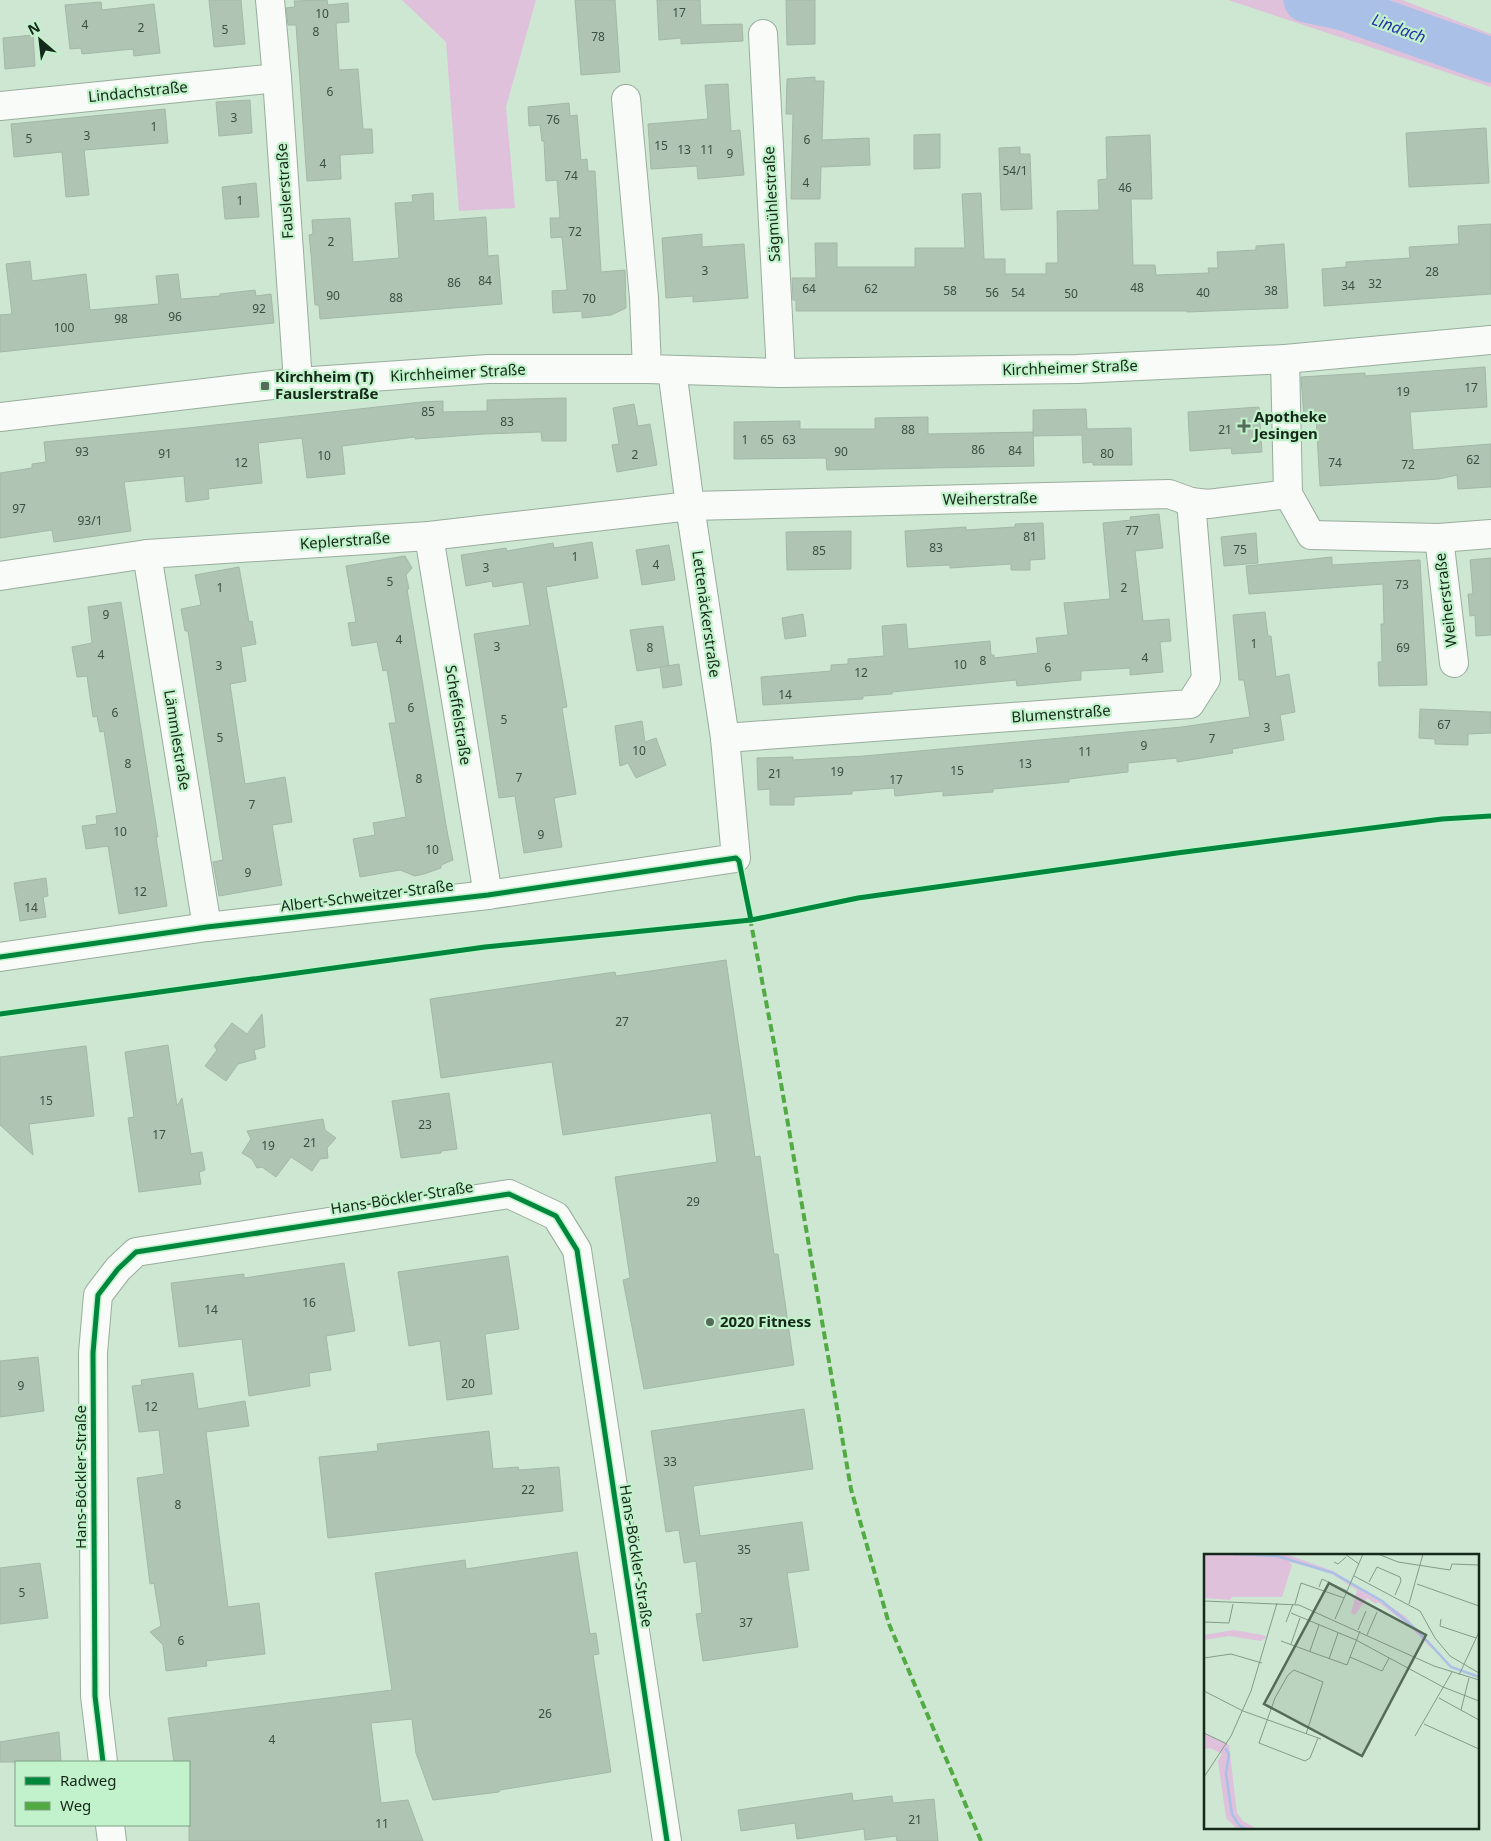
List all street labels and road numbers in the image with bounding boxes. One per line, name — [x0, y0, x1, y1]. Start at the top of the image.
street label: Lindachstraße — [87, 76, 189, 106]
street label: Fauslerstraße — [271, 142, 297, 240]
street label: Sägmühlestraße — [758, 146, 784, 262]
street label: Kirchheimer Straße — [1002, 355, 1138, 379]
street label: Kirchheimer Straße — [390, 358, 526, 386]
street label: Weiherstraße — [942, 487, 1038, 509]
street label: Keplerstraße — [299, 527, 391, 553]
street label: Lettenäckerstraße — [688, 549, 726, 679]
street label: Weiherstraße — [1429, 552, 1461, 648]
street label: Scheffelstraße — [441, 664, 477, 766]
street label: Lämmlestraße — [160, 688, 196, 792]
street label: Blumenstraße — [1011, 700, 1111, 726]
street label: Albert-Schweitzer-Straße — [279, 874, 455, 916]
street label: Hans-Böckler-Straße — [329, 1176, 475, 1218]
street label: Hans-Böckler-Straße — [70, 1405, 90, 1549]
street label: Hans-Böckler-Straße — [616, 1483, 658, 1629]

